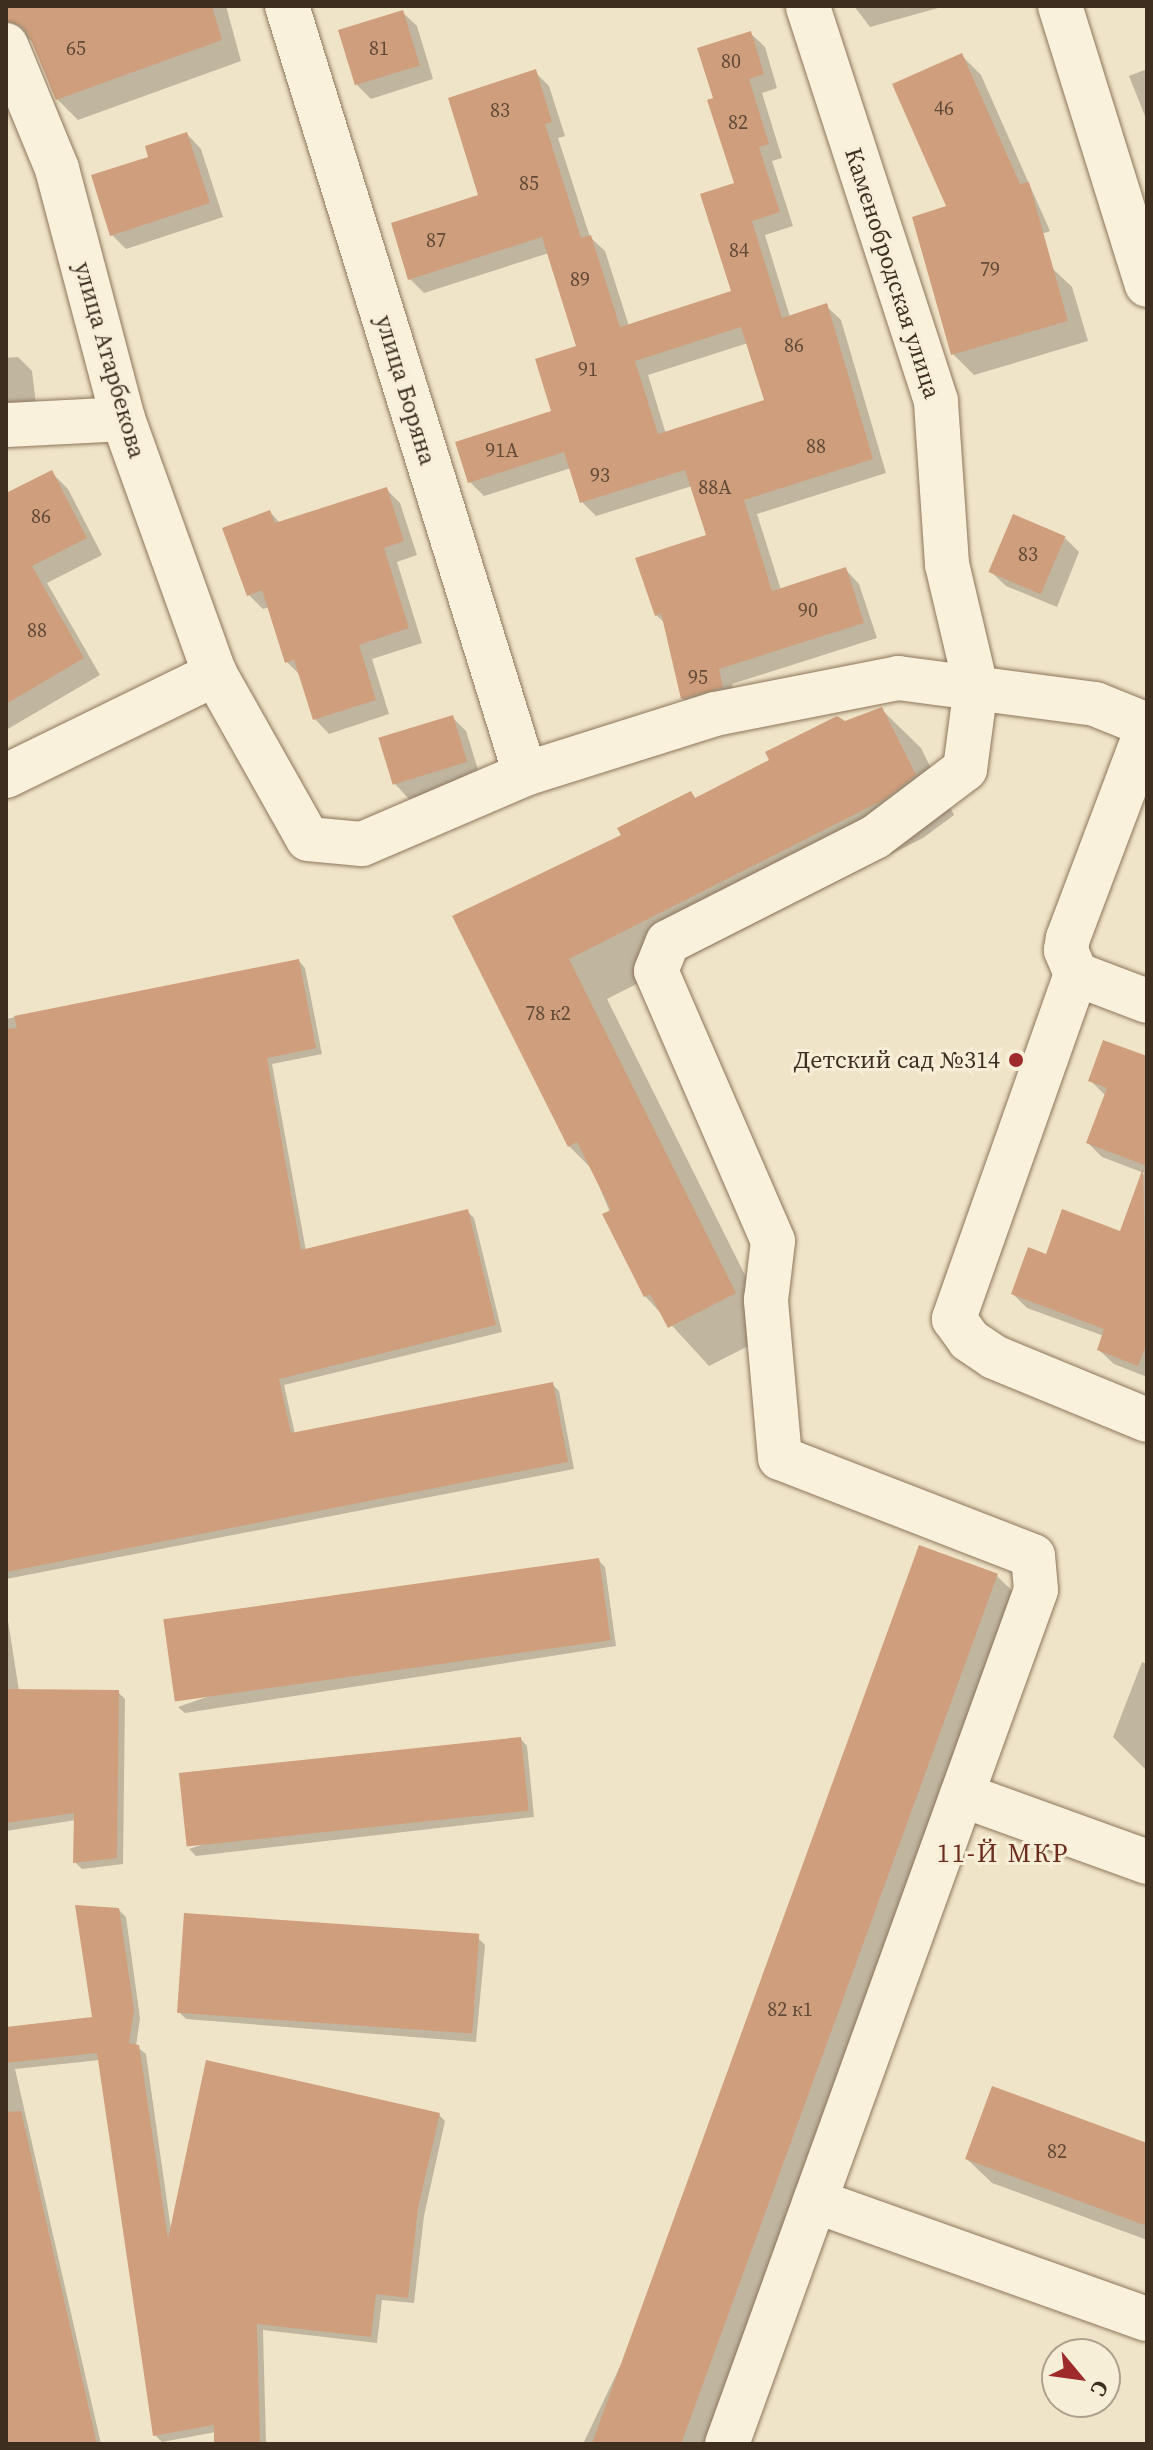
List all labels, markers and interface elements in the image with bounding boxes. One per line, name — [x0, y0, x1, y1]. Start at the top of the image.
house number: 65 — [66, 36, 86, 60]
house number: 81 — [369, 36, 389, 60]
house number: 80 — [721, 49, 741, 73]
house number: 46 — [934, 96, 954, 120]
house number: 83 — [490, 98, 510, 122]
house number: 82 — [728, 110, 748, 134]
street label: Каменобродская улица — [839, 144, 947, 402]
house number: 85 — [519, 171, 539, 195]
house number: 87 — [426, 228, 446, 252]
house number: 84 — [729, 238, 749, 262]
house number: 79 — [980, 257, 1000, 281]
street label: улица Атарбекова — [68, 259, 152, 461]
house number: 89 — [570, 267, 590, 291]
street label: улица Боряна — [370, 312, 442, 468]
house number: 86 — [784, 333, 804, 357]
house number: 91 — [578, 357, 598, 381]
house number: 88 — [806, 434, 826, 458]
house number: 91А — [485, 438, 519, 462]
house number: 93 — [590, 463, 610, 487]
house number: 88А — [698, 475, 732, 499]
house number: 86 — [31, 504, 51, 528]
house number: 83 — [1018, 542, 1038, 566]
house number: 90 — [798, 598, 818, 622]
house number: 88 — [27, 618, 47, 642]
house number: 95 — [688, 665, 708, 689]
house number: 78 к2 — [525, 1001, 571, 1025]
place label: Детский сад №314 — [794, 1046, 1000, 1074]
marker: Детский сад №314 — [1007, 1051, 1025, 1069]
district label: 11-Й МКР — [937, 1838, 1069, 1870]
house number: 82 к1 — [767, 1997, 813, 2021]
house number: 82 — [1047, 2139, 1067, 2163]
north arrow — [1041, 2338, 1121, 2418]
text: С — [1084, 2375, 1117, 2402]

